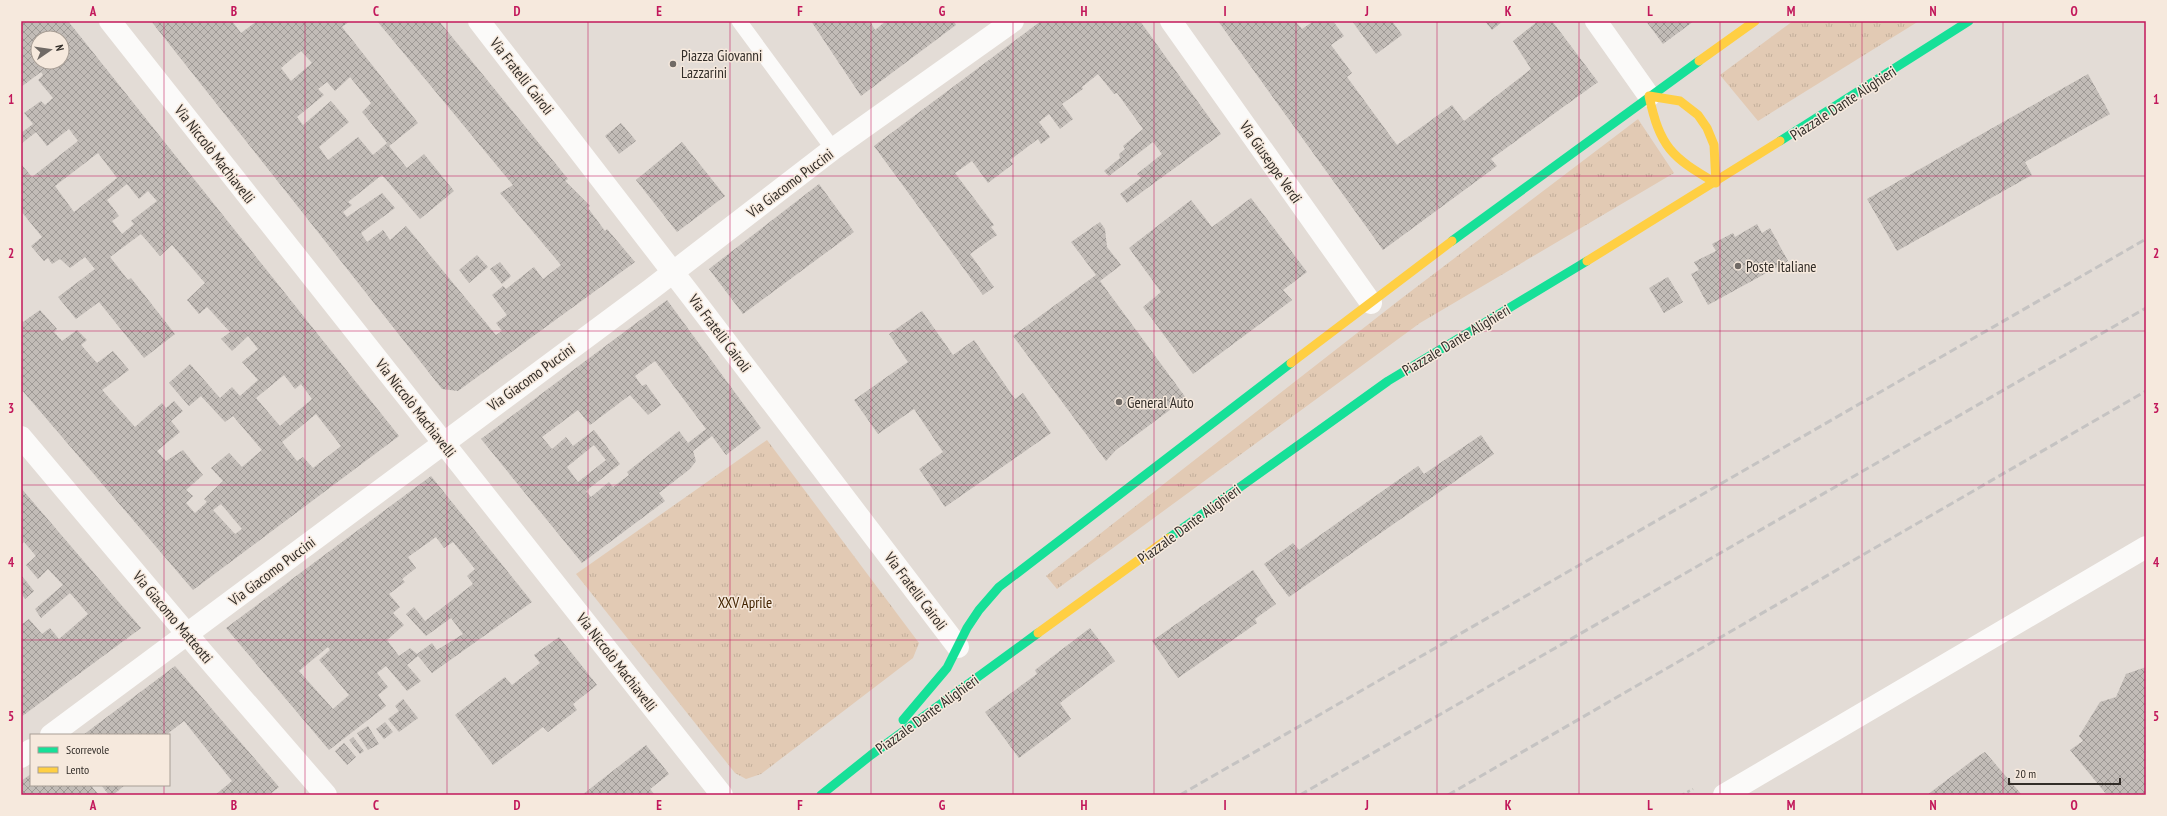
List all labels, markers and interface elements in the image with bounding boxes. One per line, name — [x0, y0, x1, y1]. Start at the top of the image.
text: A — [89, 3, 97, 20]
text: B — [231, 3, 237, 20]
text: C — [373, 3, 379, 20]
text: D — [514, 3, 521, 20]
text: E — [656, 3, 662, 20]
text: F — [797, 3, 803, 20]
text: G — [939, 3, 946, 20]
text: H — [1081, 3, 1088, 20]
text: I — [1223, 3, 1227, 20]
text: J — [1364, 3, 1369, 20]
text: K — [1505, 3, 1512, 20]
text: L — [1647, 3, 1653, 20]
text: M — [1787, 3, 1796, 20]
text: N — [1929, 3, 1937, 20]
text: O — [2070, 3, 2078, 20]
north arrow — [30, 30, 70, 70]
street label: Via Fratelli Cairoli — [485, 33, 558, 118]
text: N — [52, 43, 67, 52]
place label: Piazza Giovanni Lazzarini — [681, 46, 762, 82]
marker: Piazza Giovanni Lazzarini — [668, 59, 678, 69]
street label: Piazzale Dante Alighieri — [1786, 62, 1900, 144]
text: 1 — [8, 91, 14, 108]
text: 1 — [2153, 91, 2159, 108]
street label: Via Niccolò Machiavelli — [170, 100, 259, 207]
street label: Via Giuseppe Verdi — [1235, 116, 1306, 207]
street label: Via Giacomo Puccini — [742, 144, 837, 222]
text: 2 — [8, 245, 14, 262]
text: 2 — [2153, 245, 2159, 262]
place label: Poste Italiane — [1746, 257, 1816, 276]
marker: Poste Italiane — [1733, 261, 1743, 271]
street label: Via Fratelli Cairoli — [684, 290, 755, 376]
street label: Piazzale Dante Alighieri — [1398, 300, 1514, 380]
street label: Via Giacomo Puccini — [483, 339, 578, 416]
street label: Via Niccolò Machiavelli — [371, 354, 460, 461]
place label: General Auto — [1127, 393, 1194, 412]
marker: General Auto — [1114, 397, 1124, 407]
text: 3 — [8, 400, 14, 417]
text: 3 — [2153, 400, 2159, 417]
street label: Piazzale Dante Alighieri — [1134, 480, 1244, 568]
street label: Via Giacomo Puccini — [224, 532, 319, 610]
street label: Via Fratelli Cairoli — [880, 548, 951, 634]
text: 4 — [8, 554, 15, 571]
text: 4 — [2153, 554, 2160, 571]
street label: Via Giacomo Matteotti — [128, 566, 217, 667]
park label: XXV Aprile — [718, 593, 772, 612]
street label: Via Niccolò Machiavelli — [572, 608, 661, 715]
street label: Piazzale Dante Alighieri — [872, 670, 982, 758]
text: 5 — [8, 708, 14, 725]
text: 5 — [2153, 708, 2159, 725]
legend — [30, 734, 170, 786]
text: Scorrevole — [66, 742, 109, 757]
scale bar — [2009, 760, 2120, 786]
text: Lento — [66, 762, 89, 777]
text: 20 m — [2015, 766, 2036, 781]
text: A — [89, 797, 97, 814]
text: B — [231, 797, 237, 814]
text: C — [373, 797, 379, 814]
text: D — [514, 797, 521, 814]
text: E — [656, 797, 662, 814]
text: F — [797, 797, 803, 814]
text: G — [939, 797, 946, 814]
text: H — [1081, 797, 1088, 814]
text: I — [1223, 797, 1227, 814]
text: J — [1364, 797, 1369, 814]
text: K — [1505, 797, 1512, 814]
text: L — [1647, 797, 1653, 814]
text: M — [1787, 797, 1796, 814]
text: N — [1929, 797, 1937, 814]
text: O — [2070, 797, 2078, 814]

